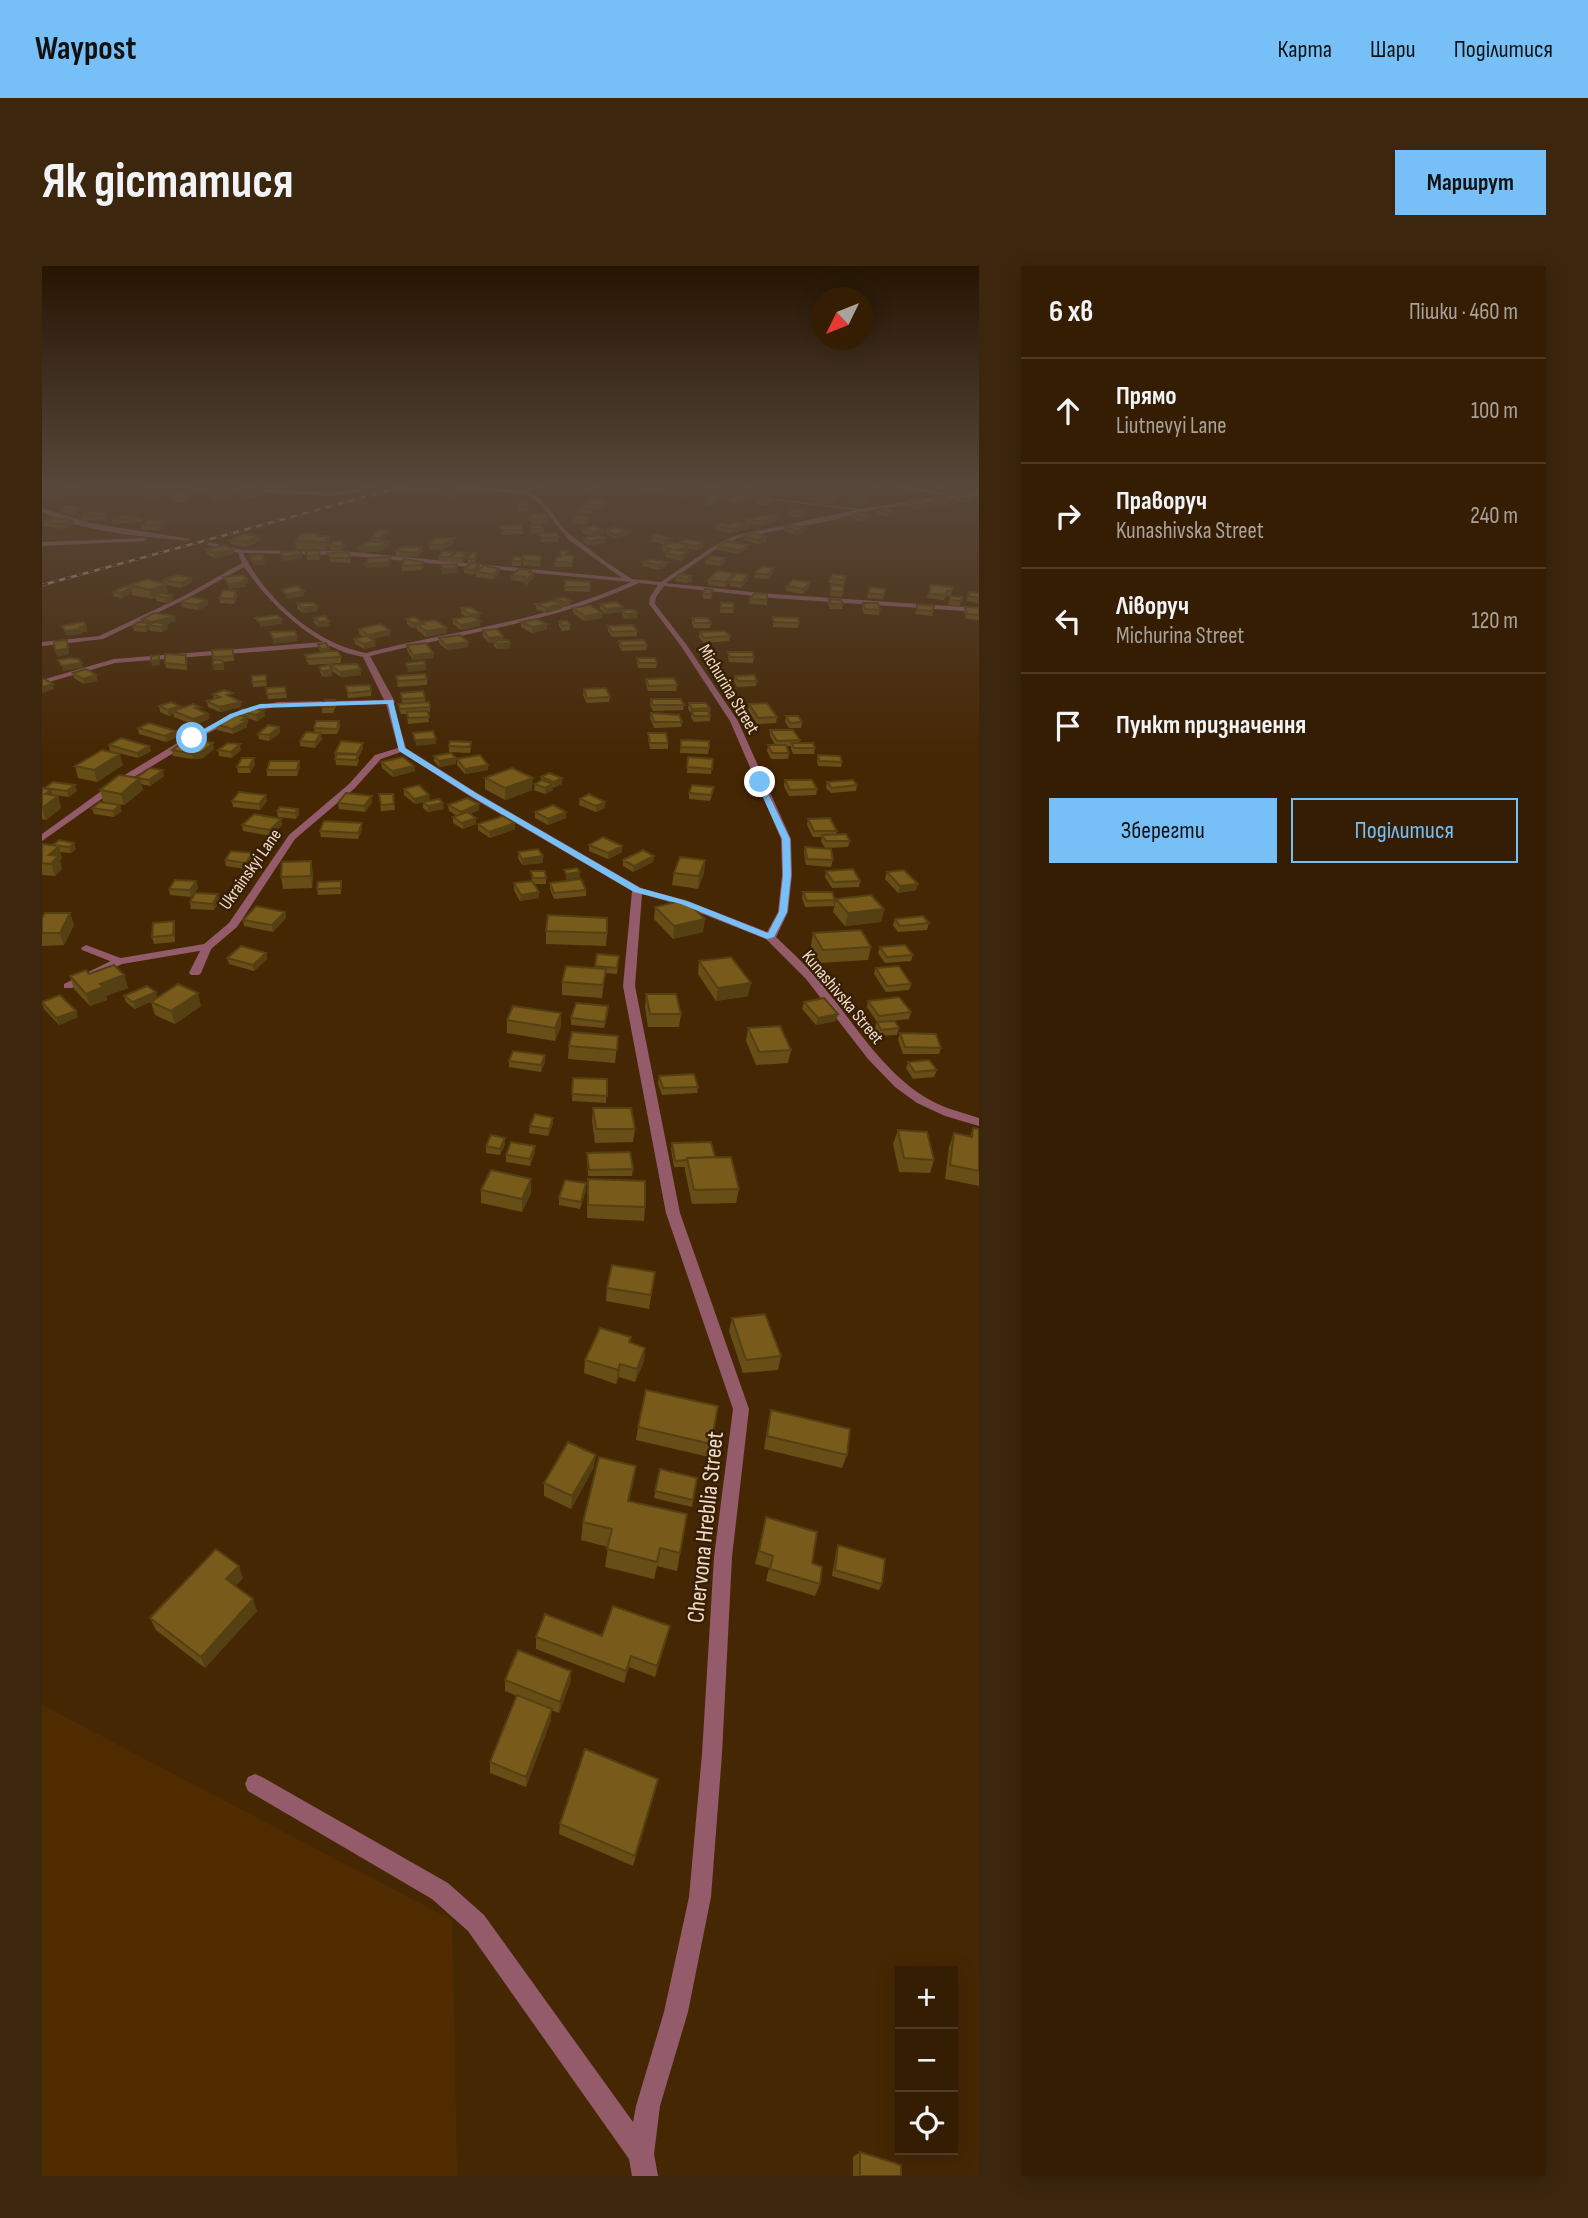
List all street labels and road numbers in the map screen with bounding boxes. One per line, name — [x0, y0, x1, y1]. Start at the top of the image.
street label: Michurina Street — [694, 641, 764, 738]
street label: Ukrainskyi Lane — [215, 825, 286, 914]
street label: Kunashivska Street — [797, 946, 888, 1049]
street label: Chervona Hreblia Street — [681, 1430, 730, 1624]

